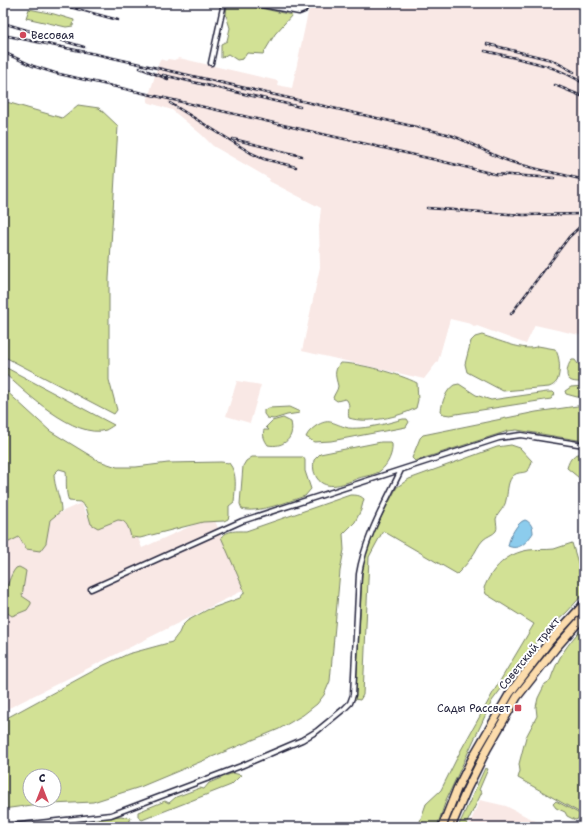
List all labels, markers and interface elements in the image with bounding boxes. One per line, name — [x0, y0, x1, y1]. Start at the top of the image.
place label: Весовая — [31, 28, 74, 43]
marker: Весовая — [18, 30, 28, 40]
street label: Советский тракт — [495, 614, 564, 693]
place label: Сады Рассвет — [437, 701, 510, 716]
marker: Сады Рассвет — [513, 703, 523, 713]
north arrow — [22, 768, 62, 808]
text: С — [39, 771, 46, 786]

